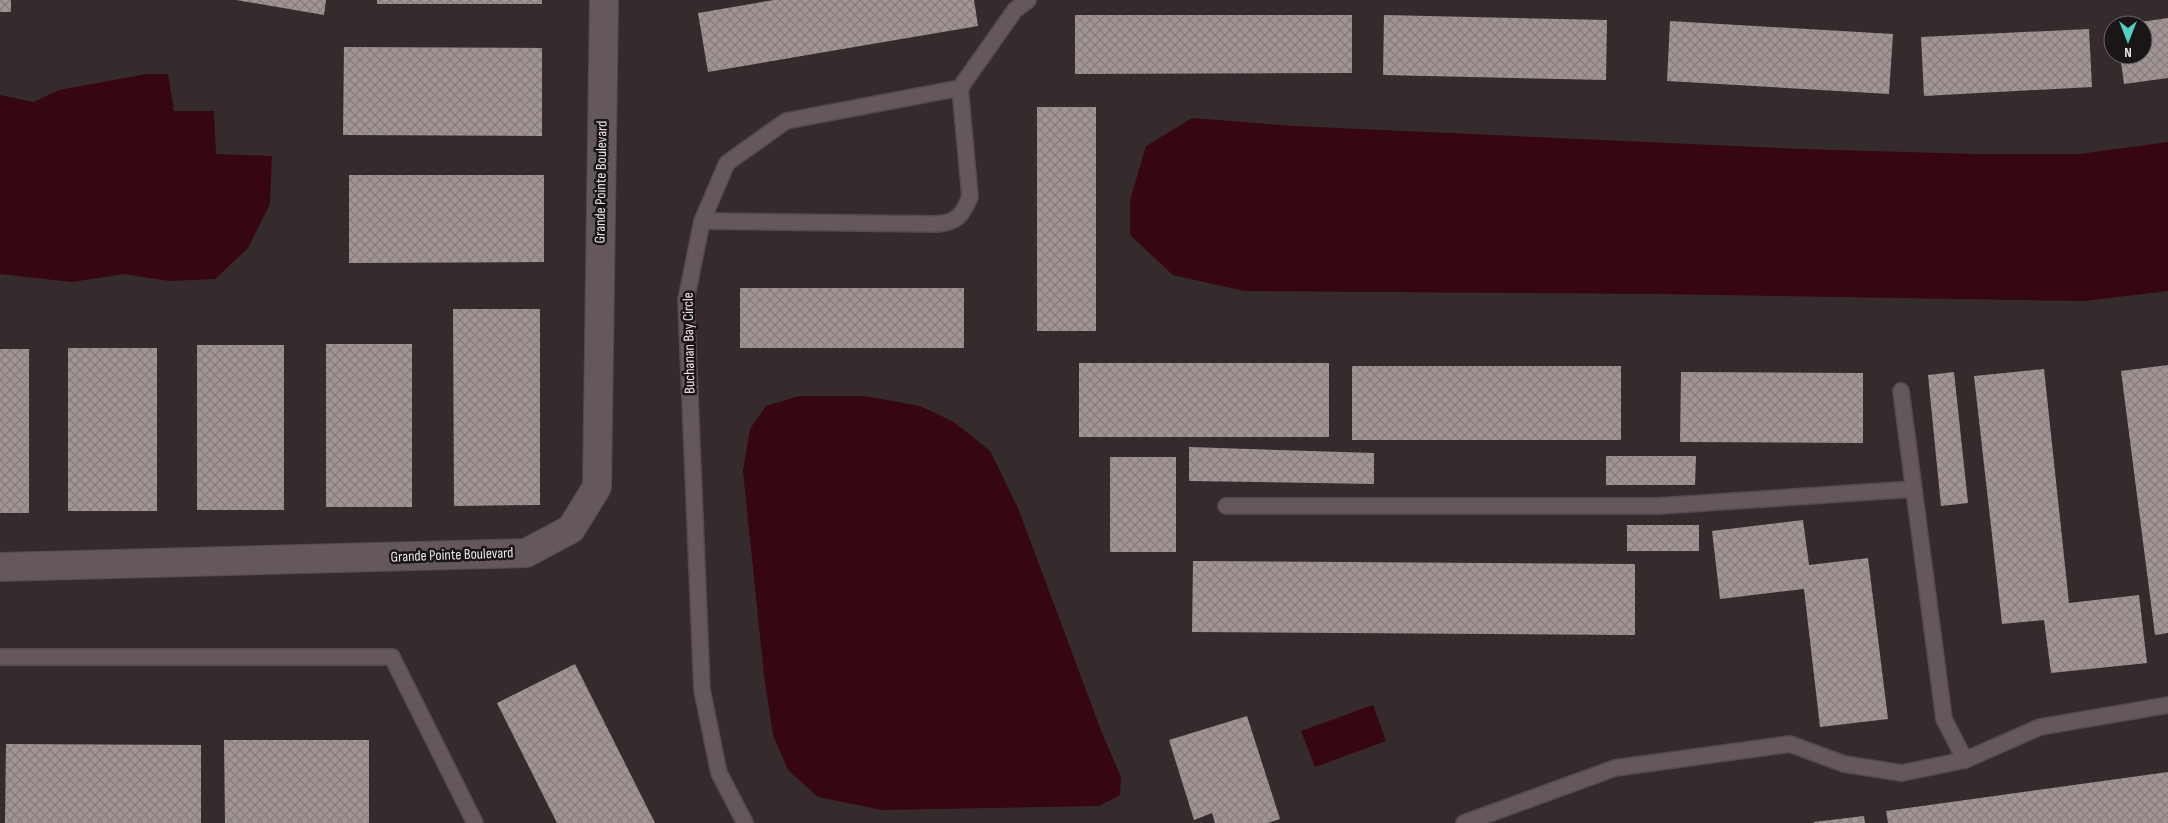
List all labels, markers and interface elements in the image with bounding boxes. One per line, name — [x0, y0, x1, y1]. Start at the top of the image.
north arrow — [2103, 15, 2153, 65]
text: N — [2124, 44, 2132, 61]
street label: Grande Pointe Boulevard — [590, 120, 612, 244]
street label: Buchanan Bay Circle — [679, 292, 699, 394]
street label: Grande Pointe Boulevard — [390, 543, 514, 567]

